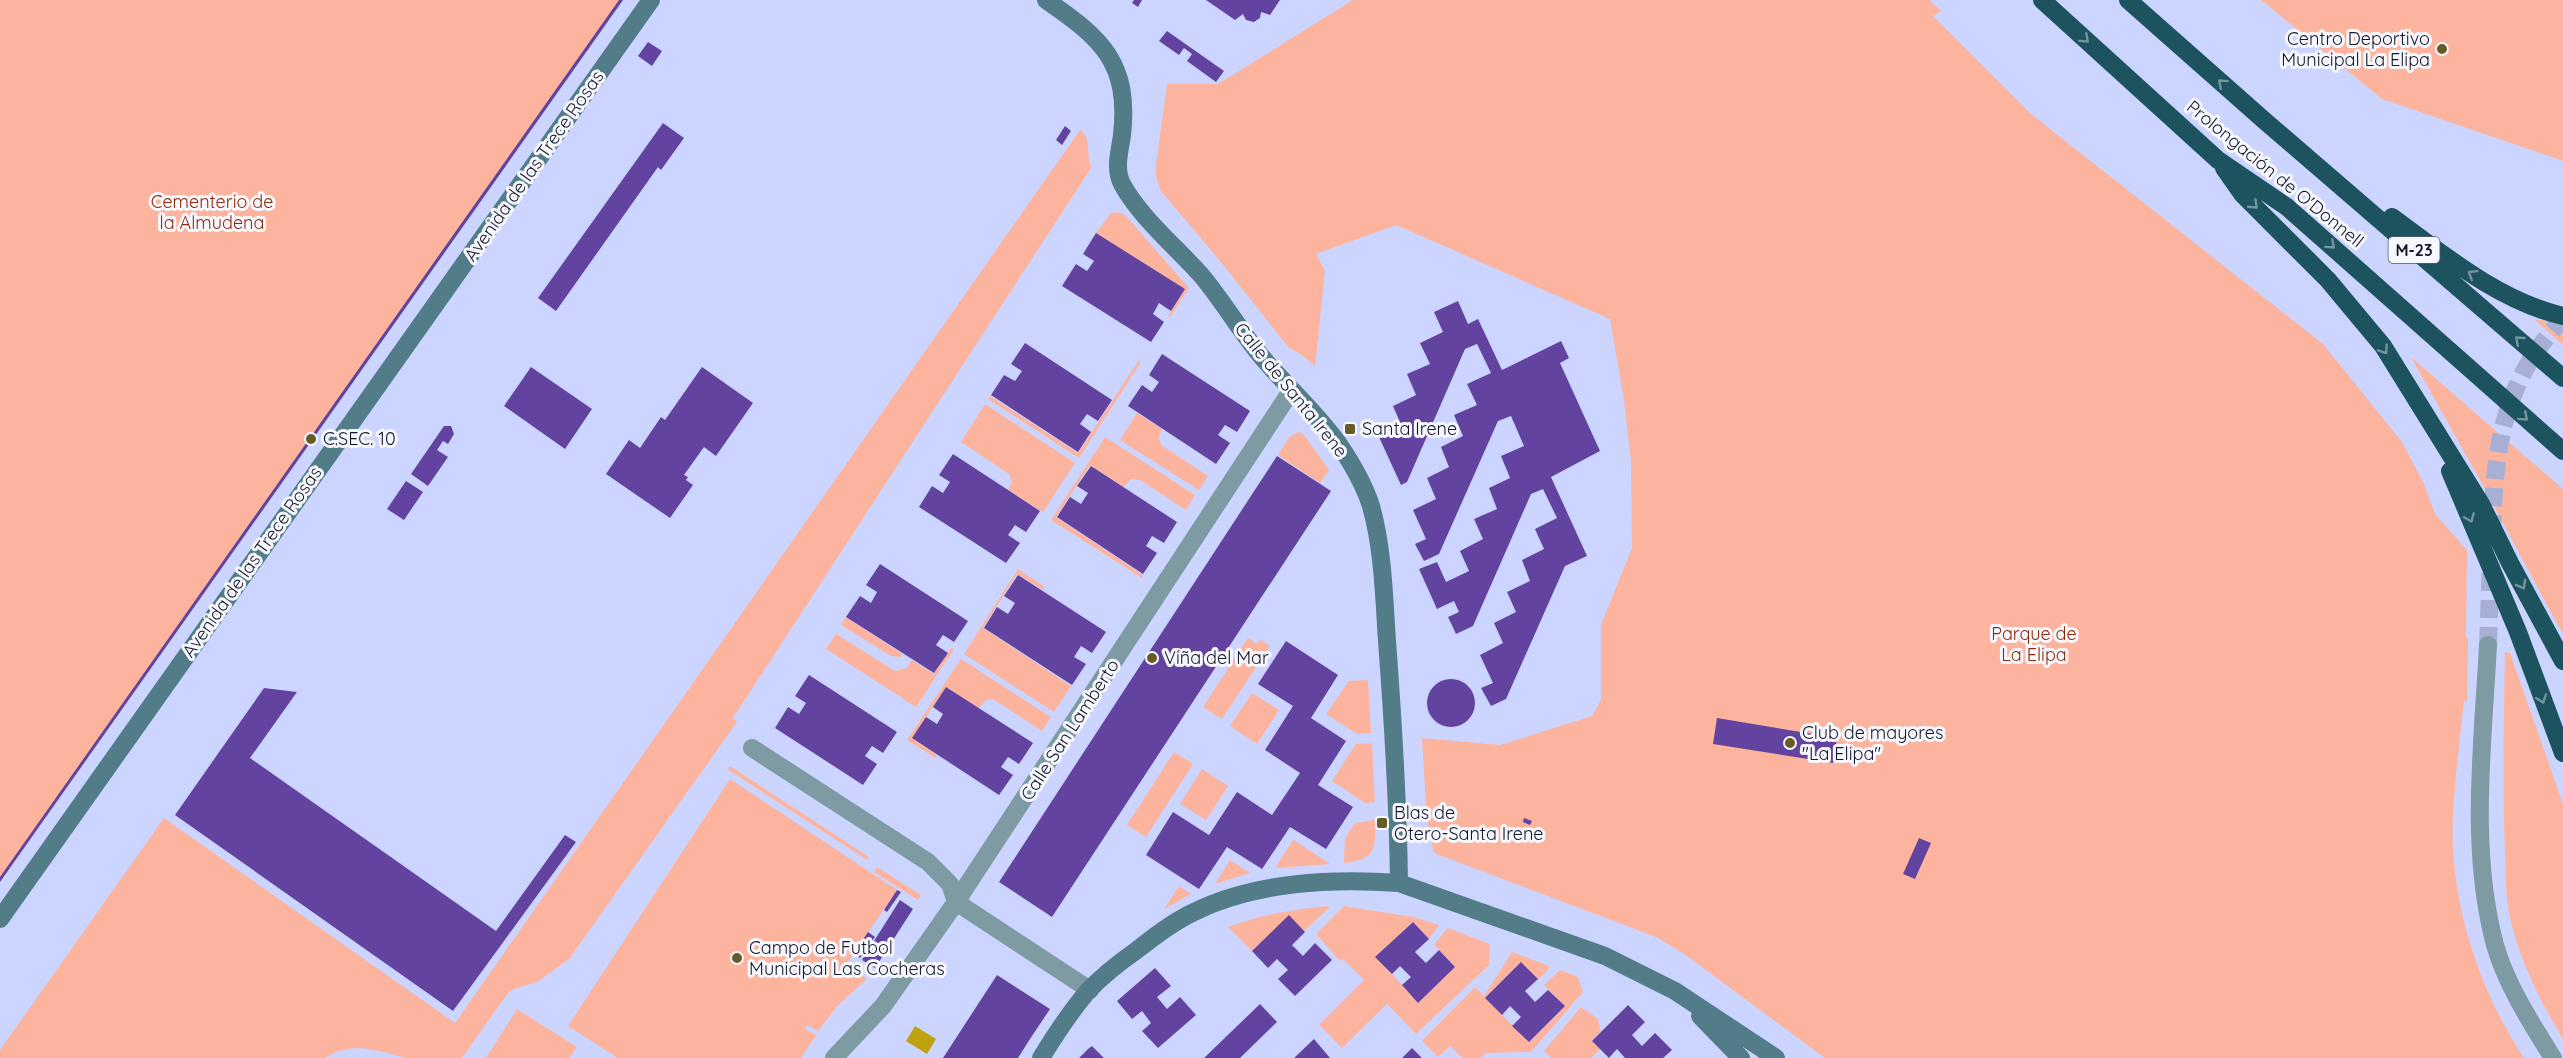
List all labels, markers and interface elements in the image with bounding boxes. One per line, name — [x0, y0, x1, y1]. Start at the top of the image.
place label: Centro Deportivo Municipal La Elipa — [2281, 27, 2430, 71]
one-way arrow — [2078, 32, 2089, 43]
marker: Centro Deportivo Municipal La Elipa — [2435, 42, 2449, 56]
street label: Avenida de las Trece Rosas — [459, 66, 608, 266]
one-way arrow — [2218, 80, 2229, 91]
street label: Prolongación de O'Donnell — [2182, 95, 2369, 252]
park label: Cementerio de la Almudena — [151, 190, 273, 234]
one-way arrow — [2247, 198, 2258, 209]
road number: M-23 — [2388, 237, 2440, 263]
one-way arrow — [2324, 238, 2335, 249]
one-way arrow — [2468, 269, 2478, 281]
street label: Calle de Santa Irene — [1230, 318, 1353, 462]
one-way arrow — [2515, 336, 2526, 347]
one-way arrow — [2377, 344, 2389, 354]
one-way arrow — [2517, 410, 2528, 421]
place label: Santa Irene — [1362, 417, 1457, 440]
marker: Santa Irene — [1343, 422, 1357, 436]
place label: C.SEC. 10 — [323, 427, 396, 450]
marker: C.SEC. 10 — [304, 432, 318, 446]
street label: Avenida de las Trece Rosas — [177, 462, 326, 662]
one-way arrow — [2463, 512, 2475, 523]
one-way arrow — [2515, 579, 2526, 590]
park label: Parque de La Elipa — [1991, 622, 2077, 666]
place label: Viña del Mar — [1164, 646, 1269, 669]
marker: Viña del Mar — [1145, 651, 1159, 665]
street label: Calle San Lamberto — [1015, 655, 1124, 805]
one-way arrow — [2535, 693, 2548, 704]
place label: Club de mayores "La Elipa" — [1802, 721, 1943, 765]
marker: Club de mayores "La Elipa" — [1783, 736, 1797, 750]
place label: Blas de Otero-Santa Irene — [1394, 801, 1544, 845]
marker: Blas de Otero-Santa Irene — [1375, 816, 1389, 830]
place label: Campo de Futbol Municipal Las Cocheras — [749, 936, 945, 980]
marker: Campo de Futbol Municipal Las Cocheras — [730, 951, 744, 965]

